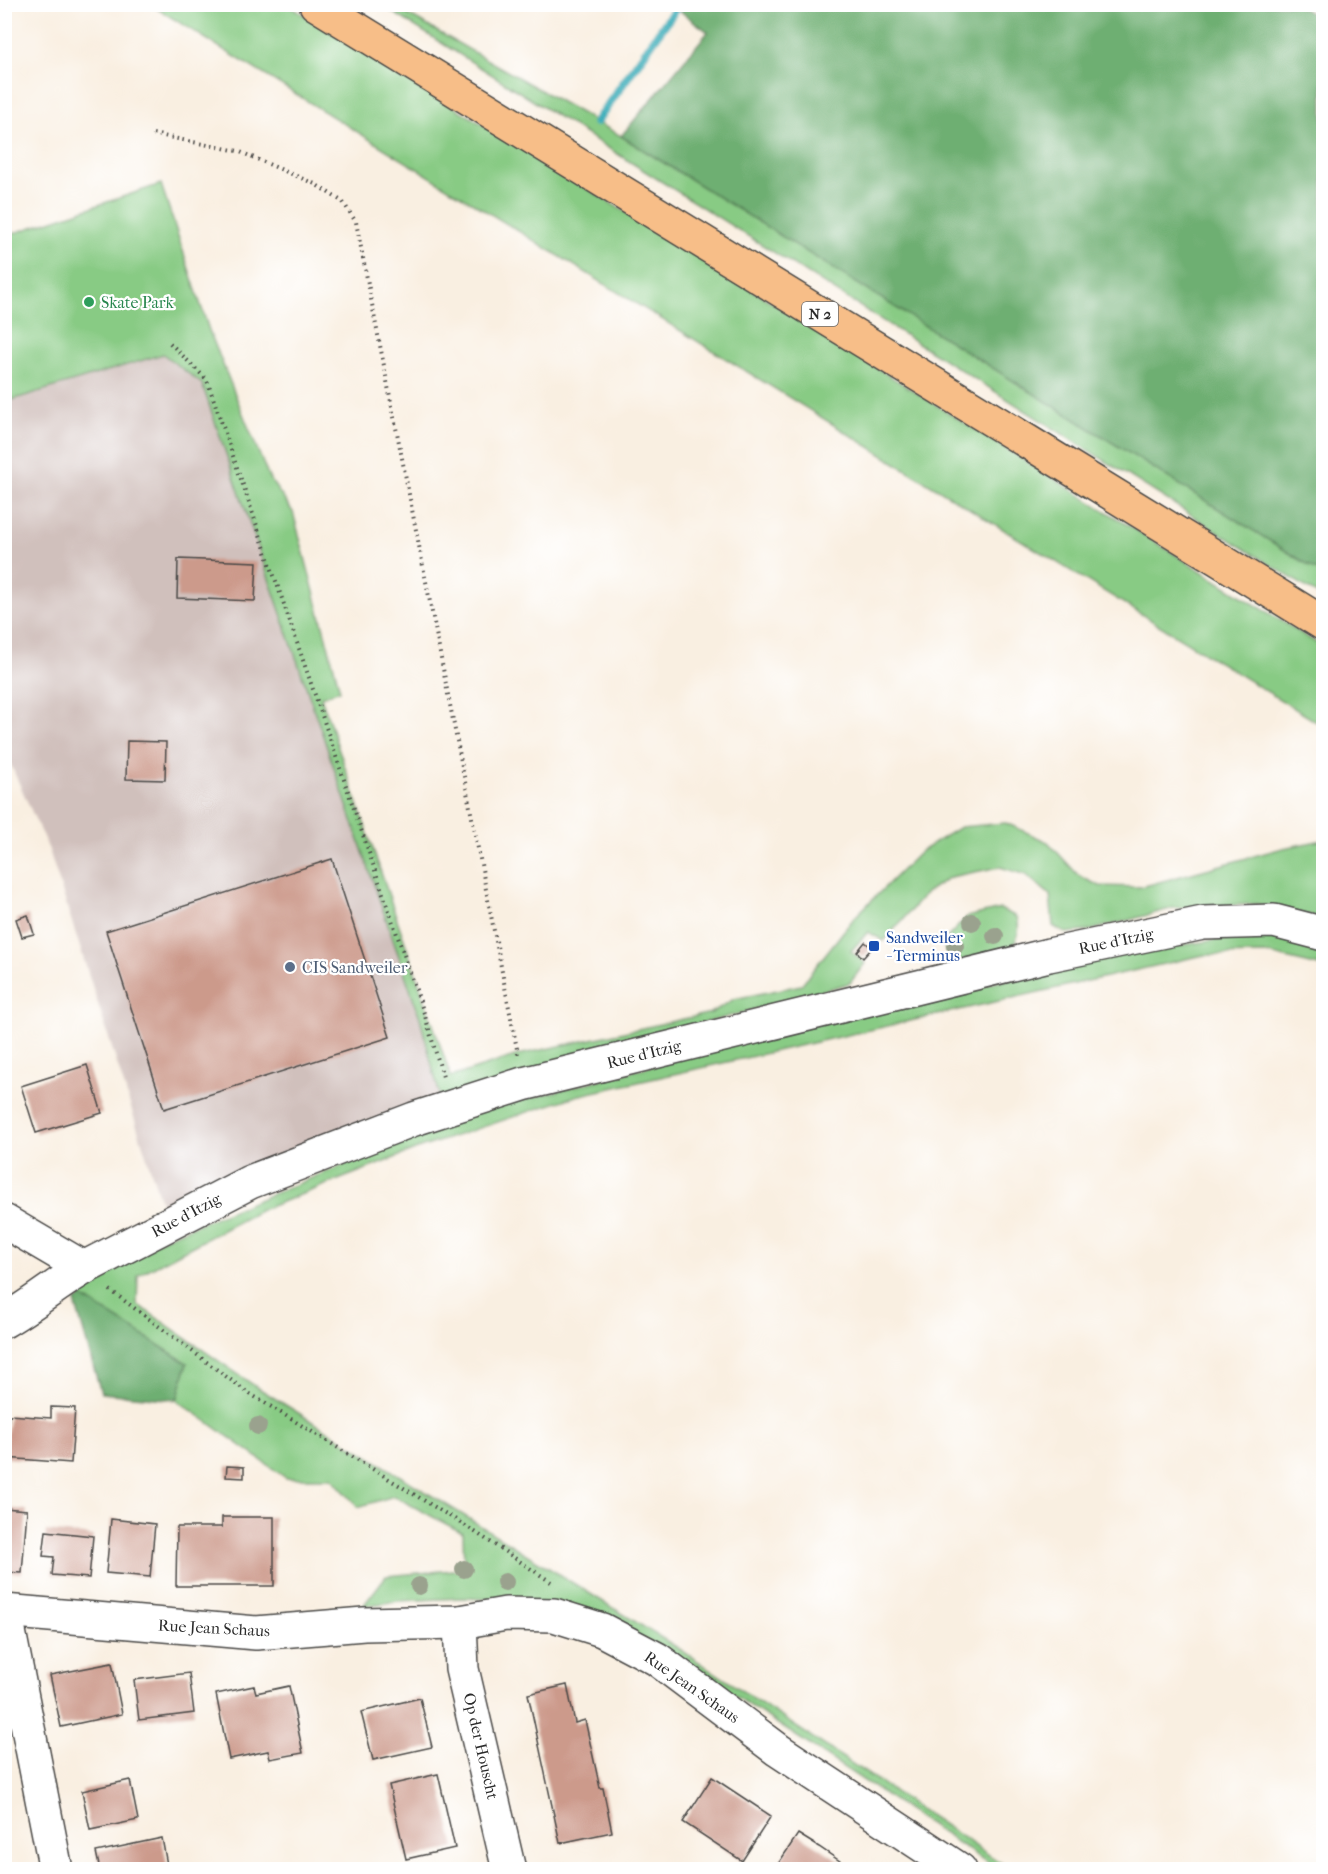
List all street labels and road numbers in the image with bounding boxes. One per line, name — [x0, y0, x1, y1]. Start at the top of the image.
road number: N 2 — [802, 302, 838, 326]
street label: Rue d'Itzig — [1077, 924, 1156, 958]
street label: Rue d'Itzig — [605, 1035, 684, 1072]
street label: Rue d'Itzig — [148, 1189, 224, 1241]
street label: Rue Jean Schaus — [158, 1616, 270, 1640]
street label: Rue Jean Schaus — [641, 1647, 743, 1727]
street label: Op der Houscht — [460, 1691, 503, 1801]

